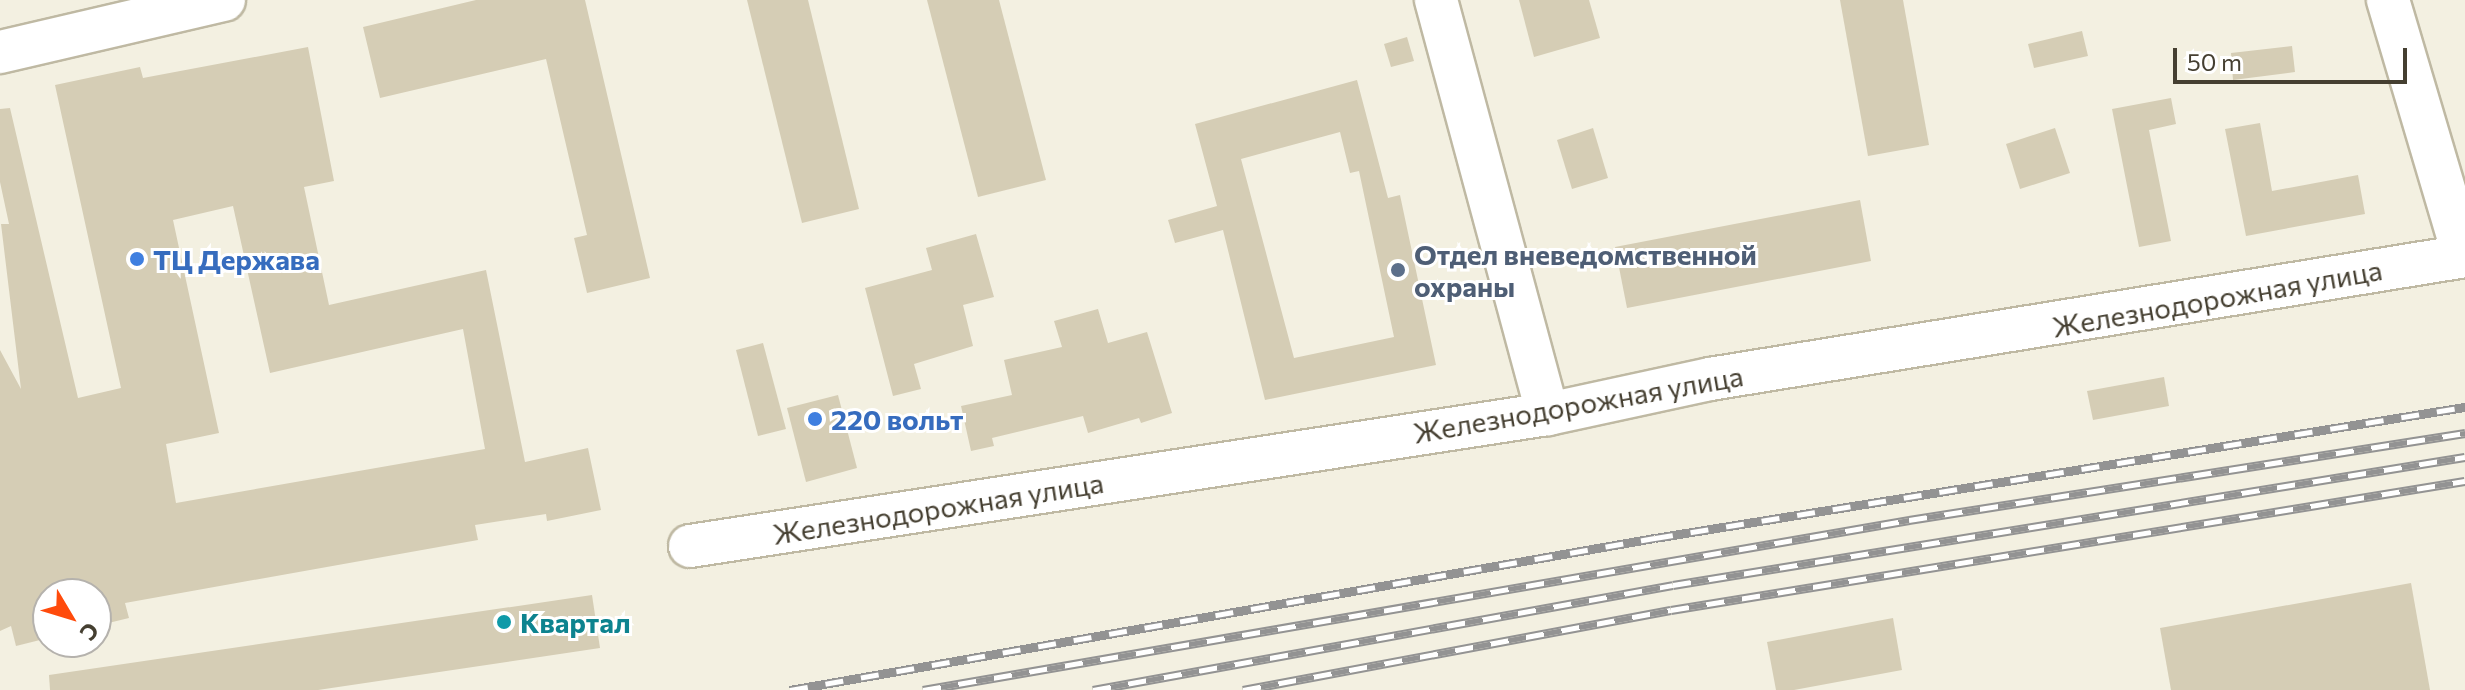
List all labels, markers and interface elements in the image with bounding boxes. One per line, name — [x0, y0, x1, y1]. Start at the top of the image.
scale bar — [2177, 32, 2411, 82]
text: 50 m — [2187, 47, 2242, 76]
place label: Отдел вневедомственной охраны — [1414, 237, 1757, 303]
place label: ТЦ Держава — [153, 242, 320, 276]
marker: ТЦ Держава — [128, 250, 146, 268]
street label: Железнодорожная улица — [2049, 252, 2385, 344]
marker: Отдел вневедомственной охраны — [1389, 261, 1407, 279]
street label: Железнодорожная улица — [1410, 358, 1746, 450]
place label: 220 вольт — [831, 402, 963, 436]
marker: 220 вольт — [806, 410, 824, 428]
street label: Железнодорожная улица — [770, 465, 1106, 551]
north arrow — [32, 578, 112, 658]
place label: Квартал — [520, 605, 631, 639]
marker: Квартал — [495, 613, 513, 631]
text: С — [74, 618, 105, 646]

